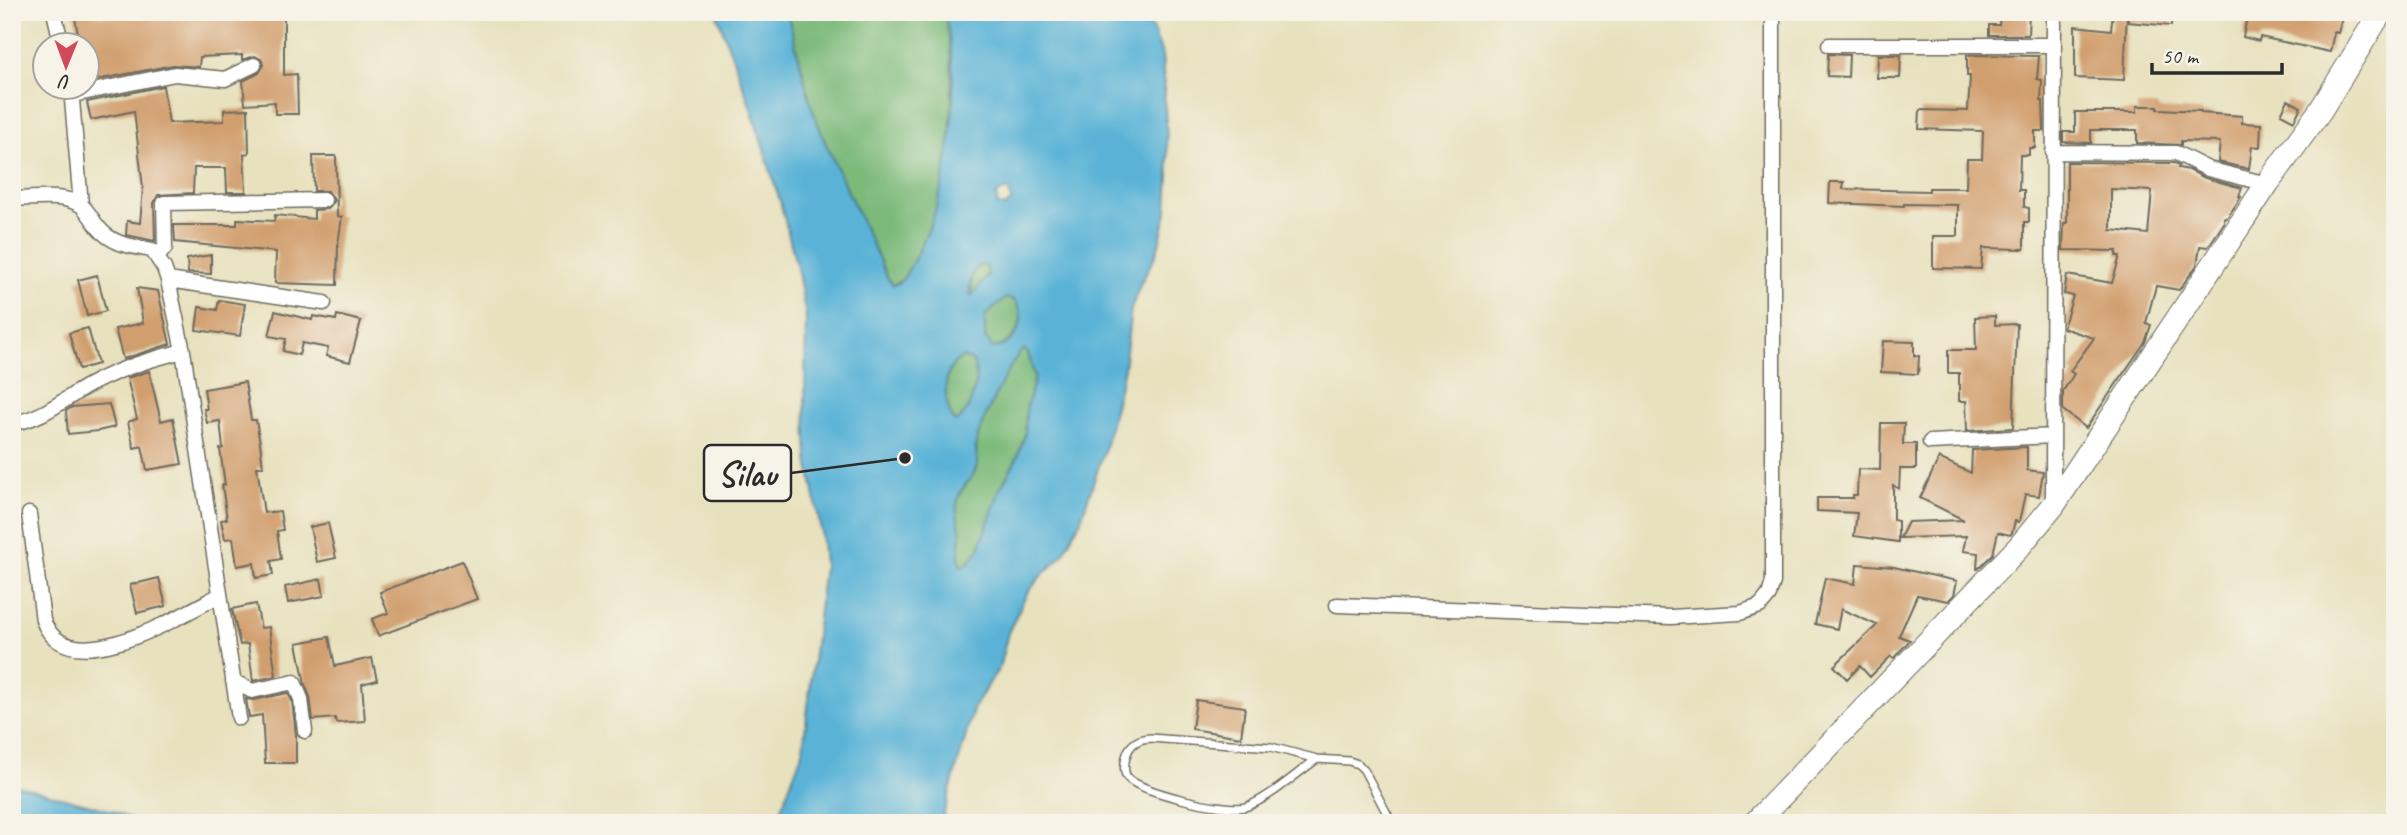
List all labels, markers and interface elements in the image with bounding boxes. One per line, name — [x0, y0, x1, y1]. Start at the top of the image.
north arrow — [32, 32, 102, 102]
scale bar — [2152, 32, 2281, 76]
text: 50 m — [2162, 43, 2200, 69]
text: U — [57, 70, 71, 94]
callout: Silau — [704, 445, 791, 501]
text: Silau — [718, 452, 779, 497]

